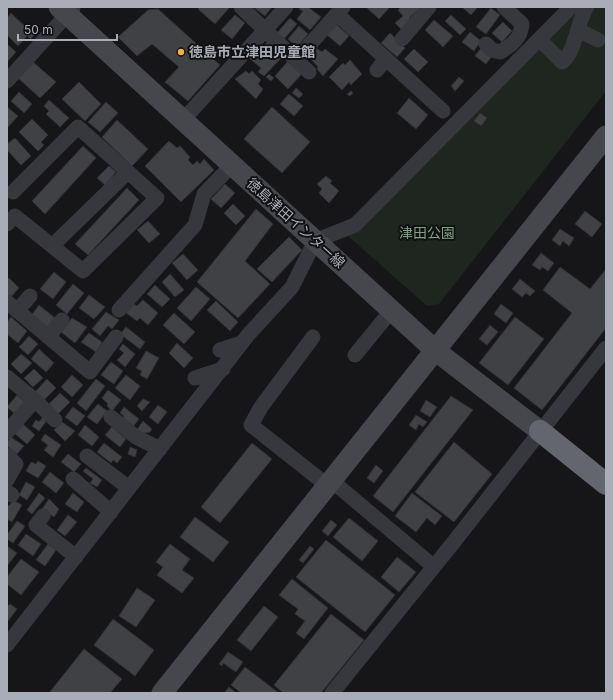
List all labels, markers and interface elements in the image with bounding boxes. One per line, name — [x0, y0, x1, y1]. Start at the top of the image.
scale bar — [18, 16, 117, 42]
text: 50 m — [24, 22, 53, 37]
place label: 徳島市立津田児童館 — [189, 43, 315, 60]
marker: 徳島市立津田児童館 — [176, 47, 186, 57]
street label: 徳島津田インター線 — [244, 174, 349, 271]
park label: 津田公園 — [399, 224, 455, 241]

